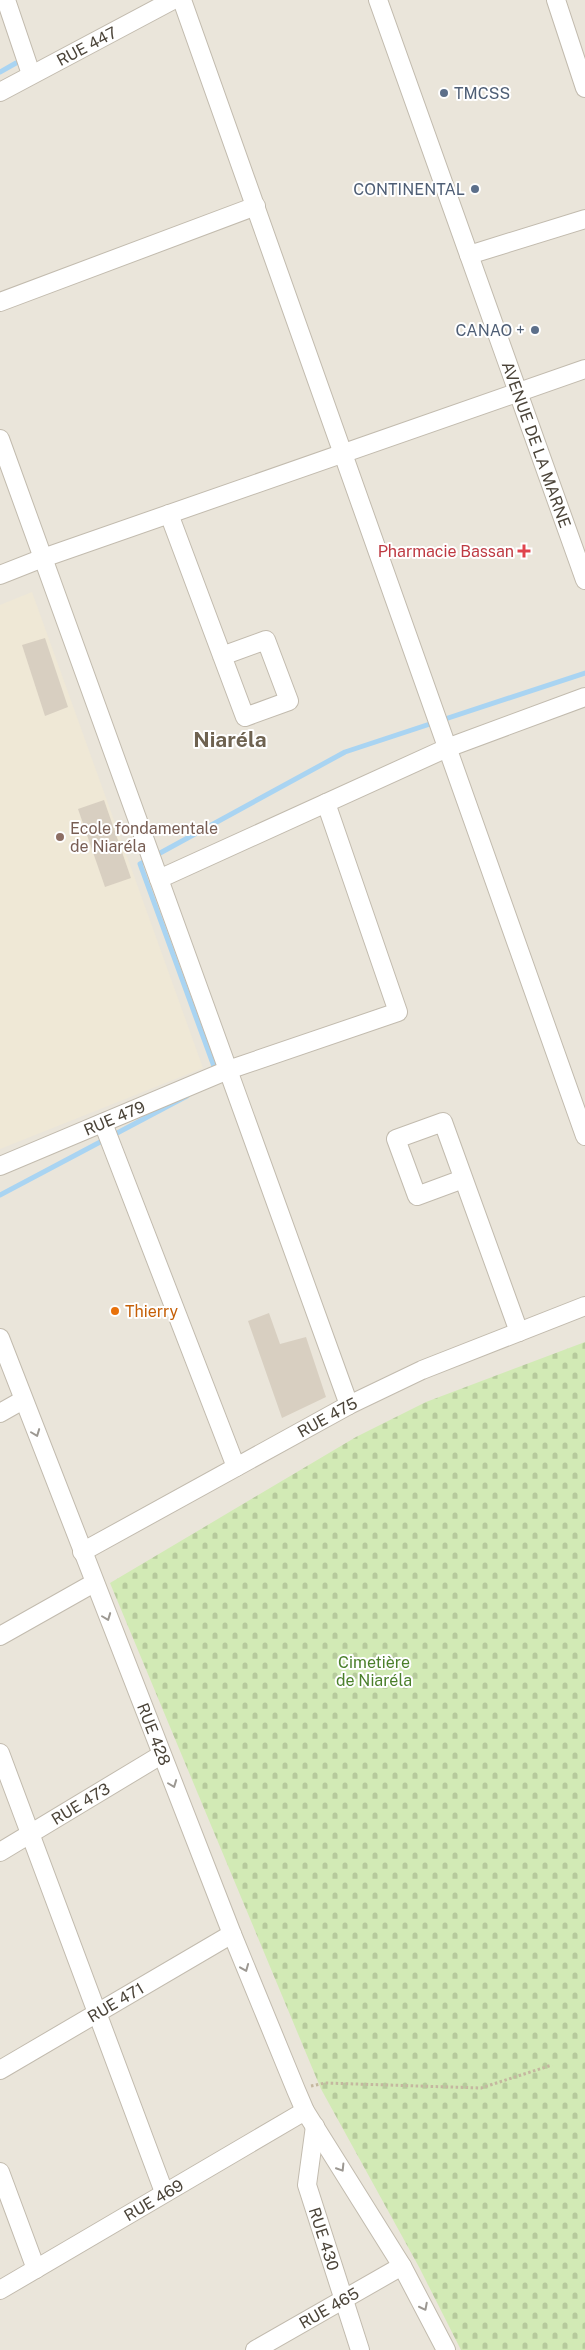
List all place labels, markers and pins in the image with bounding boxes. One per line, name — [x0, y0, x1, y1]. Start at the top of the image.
place label: TMCSS — [454, 84, 510, 103]
marker: TMCSS — [438, 87, 450, 99]
place label: CONTINENTAL — [353, 180, 465, 199]
marker: CONTINENTAL — [469, 183, 481, 195]
place label: CANAO + — [455, 321, 525, 340]
marker: CANAO + — [529, 324, 541, 336]
place label: Pharmacie Bassan — [378, 542, 514, 561]
marker: Pharmacie Bassan — [518, 545, 530, 557]
place label: Ecole fondamentale de Niaréla — [70, 819, 218, 856]
marker: Ecole fondamentale de Niaréla — [54, 831, 66, 843]
place label: Thierry — [125, 1302, 178, 1321]
marker: Thierry — [109, 1305, 121, 1317]

